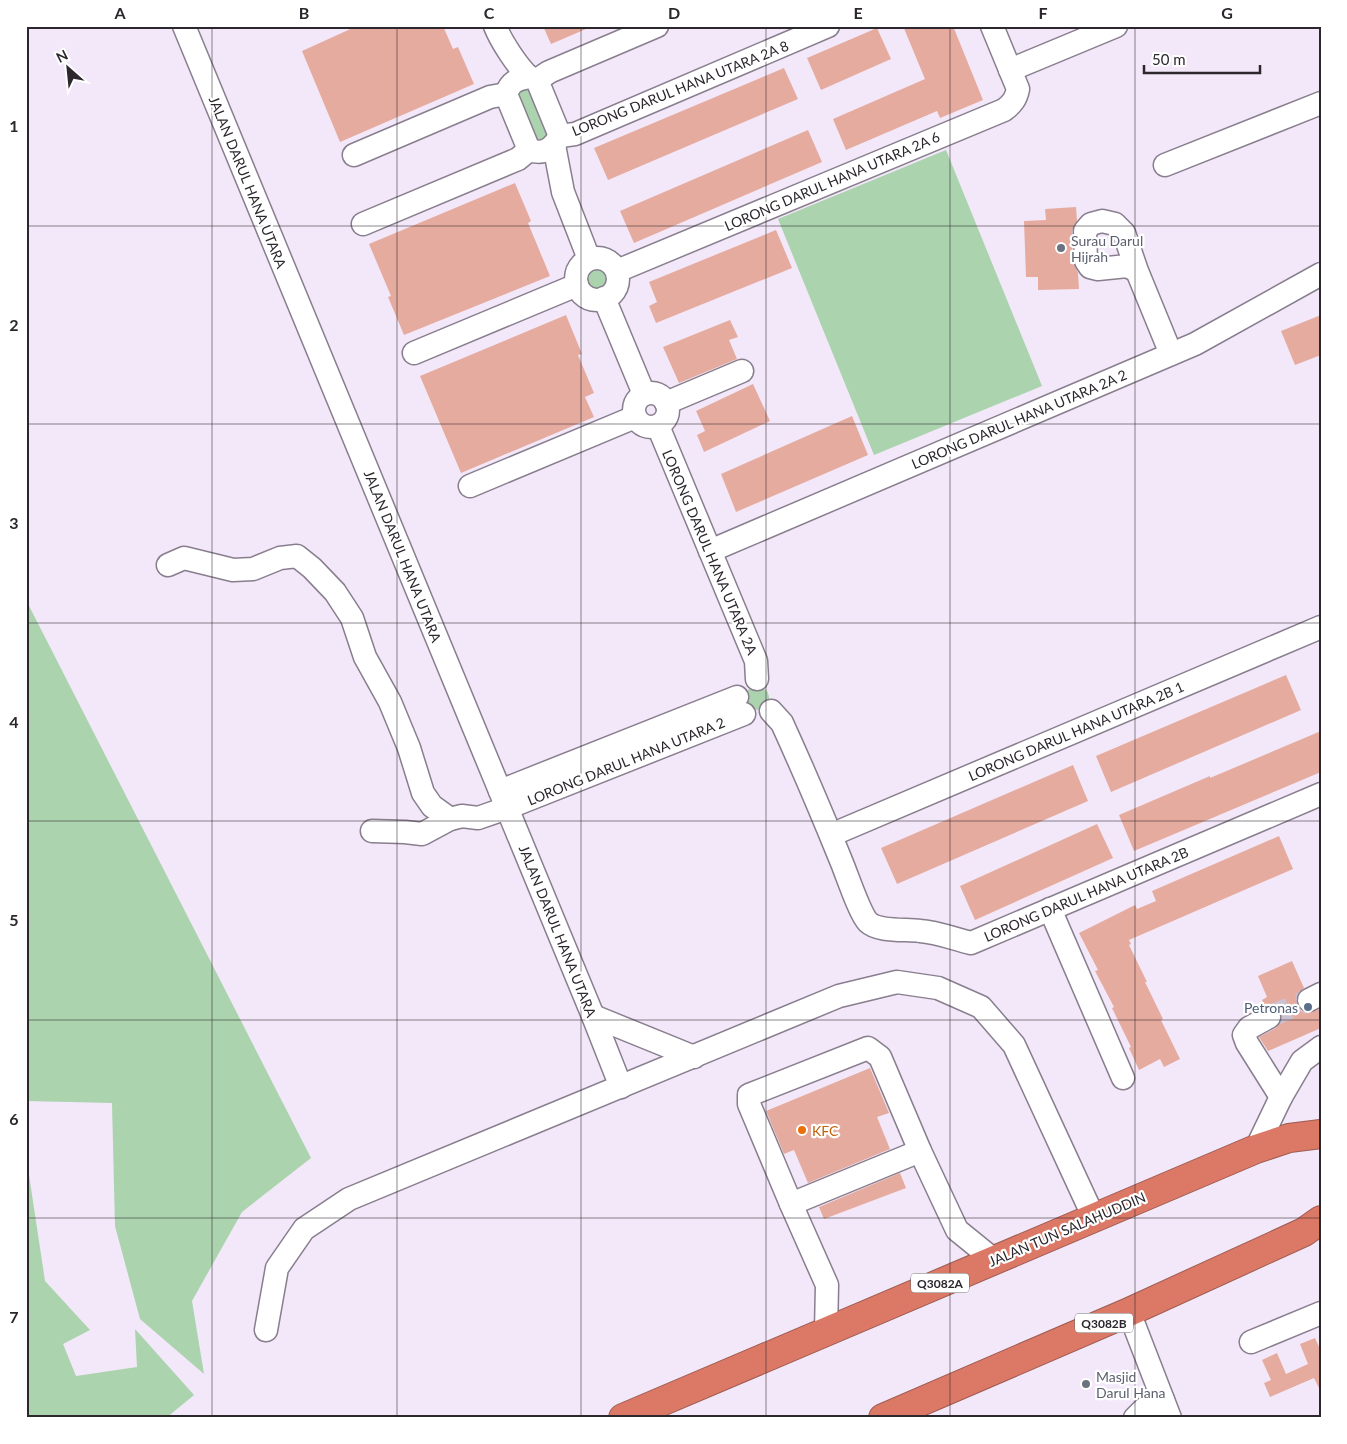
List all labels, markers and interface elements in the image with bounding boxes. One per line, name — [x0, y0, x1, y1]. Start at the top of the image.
text: A — [113, 3, 126, 22]
text: B — [299, 3, 309, 22]
text: C — [484, 3, 495, 22]
text: D — [668, 3, 680, 22]
text: E — [853, 3, 863, 22]
text: F — [1038, 3, 1048, 22]
text: G — [1221, 3, 1233, 22]
street label: LORONG DARUL HANA UTARA 2A 8 — [569, 37, 791, 139]
north arrow — [42, 42, 92, 92]
scale bar — [1144, 42, 1261, 74]
text: N — [53, 46, 71, 66]
text: 50 m — [1152, 50, 1186, 68]
street label: JALAN DARUL HANA UTARA — [206, 93, 291, 271]
text: 1 — [9, 116, 19, 135]
street label: LORONG DARUL HANA UTARA 2A 6 — [722, 128, 942, 234]
place label: Surau Darul Hijrah — [1071, 232, 1143, 265]
marker: Surau Darul Hijrah — [1055, 242, 1067, 254]
text: 2 — [9, 315, 19, 334]
street label: LORONG DARUL HANA UTARA 2A 2 — [909, 366, 1129, 472]
street label: LORONG DARUL HANA UTARA 2A — [659, 447, 761, 658]
street label: JALAN DARUL HANA UTARA — [361, 467, 446, 645]
text: 3 — [9, 513, 19, 532]
street label: LORONG DARUL HANA UTARA 2B 1 — [966, 678, 1186, 784]
text: 4 — [9, 712, 19, 731]
street label: LORONG DARUL HANA UTARA 2 — [525, 713, 727, 809]
street label: JALAN DARUL HANA UTARA — [516, 842, 601, 1020]
street label: LORONG DARUL HANA UTARA 2B — [981, 843, 1191, 945]
text: 5 — [9, 910, 19, 929]
place label: Petronas — [1244, 999, 1298, 1016]
marker: Petronas — [1302, 1001, 1314, 1013]
text: 6 — [9, 1109, 19, 1128]
place label: KFC — [812, 1122, 839, 1139]
marker: KFC — [796, 1124, 808, 1136]
street label: JALAN TUN SALAHUDDIN — [986, 1188, 1148, 1270]
road number: Q3082A — [911, 1274, 969, 1292]
text: 7 — [9, 1307, 19, 1326]
road number: Q3082B — [1075, 1314, 1133, 1332]
place label: Masjid Darul Hana — [1096, 1368, 1165, 1401]
marker: Masjid Darul Hana — [1080, 1378, 1092, 1390]

